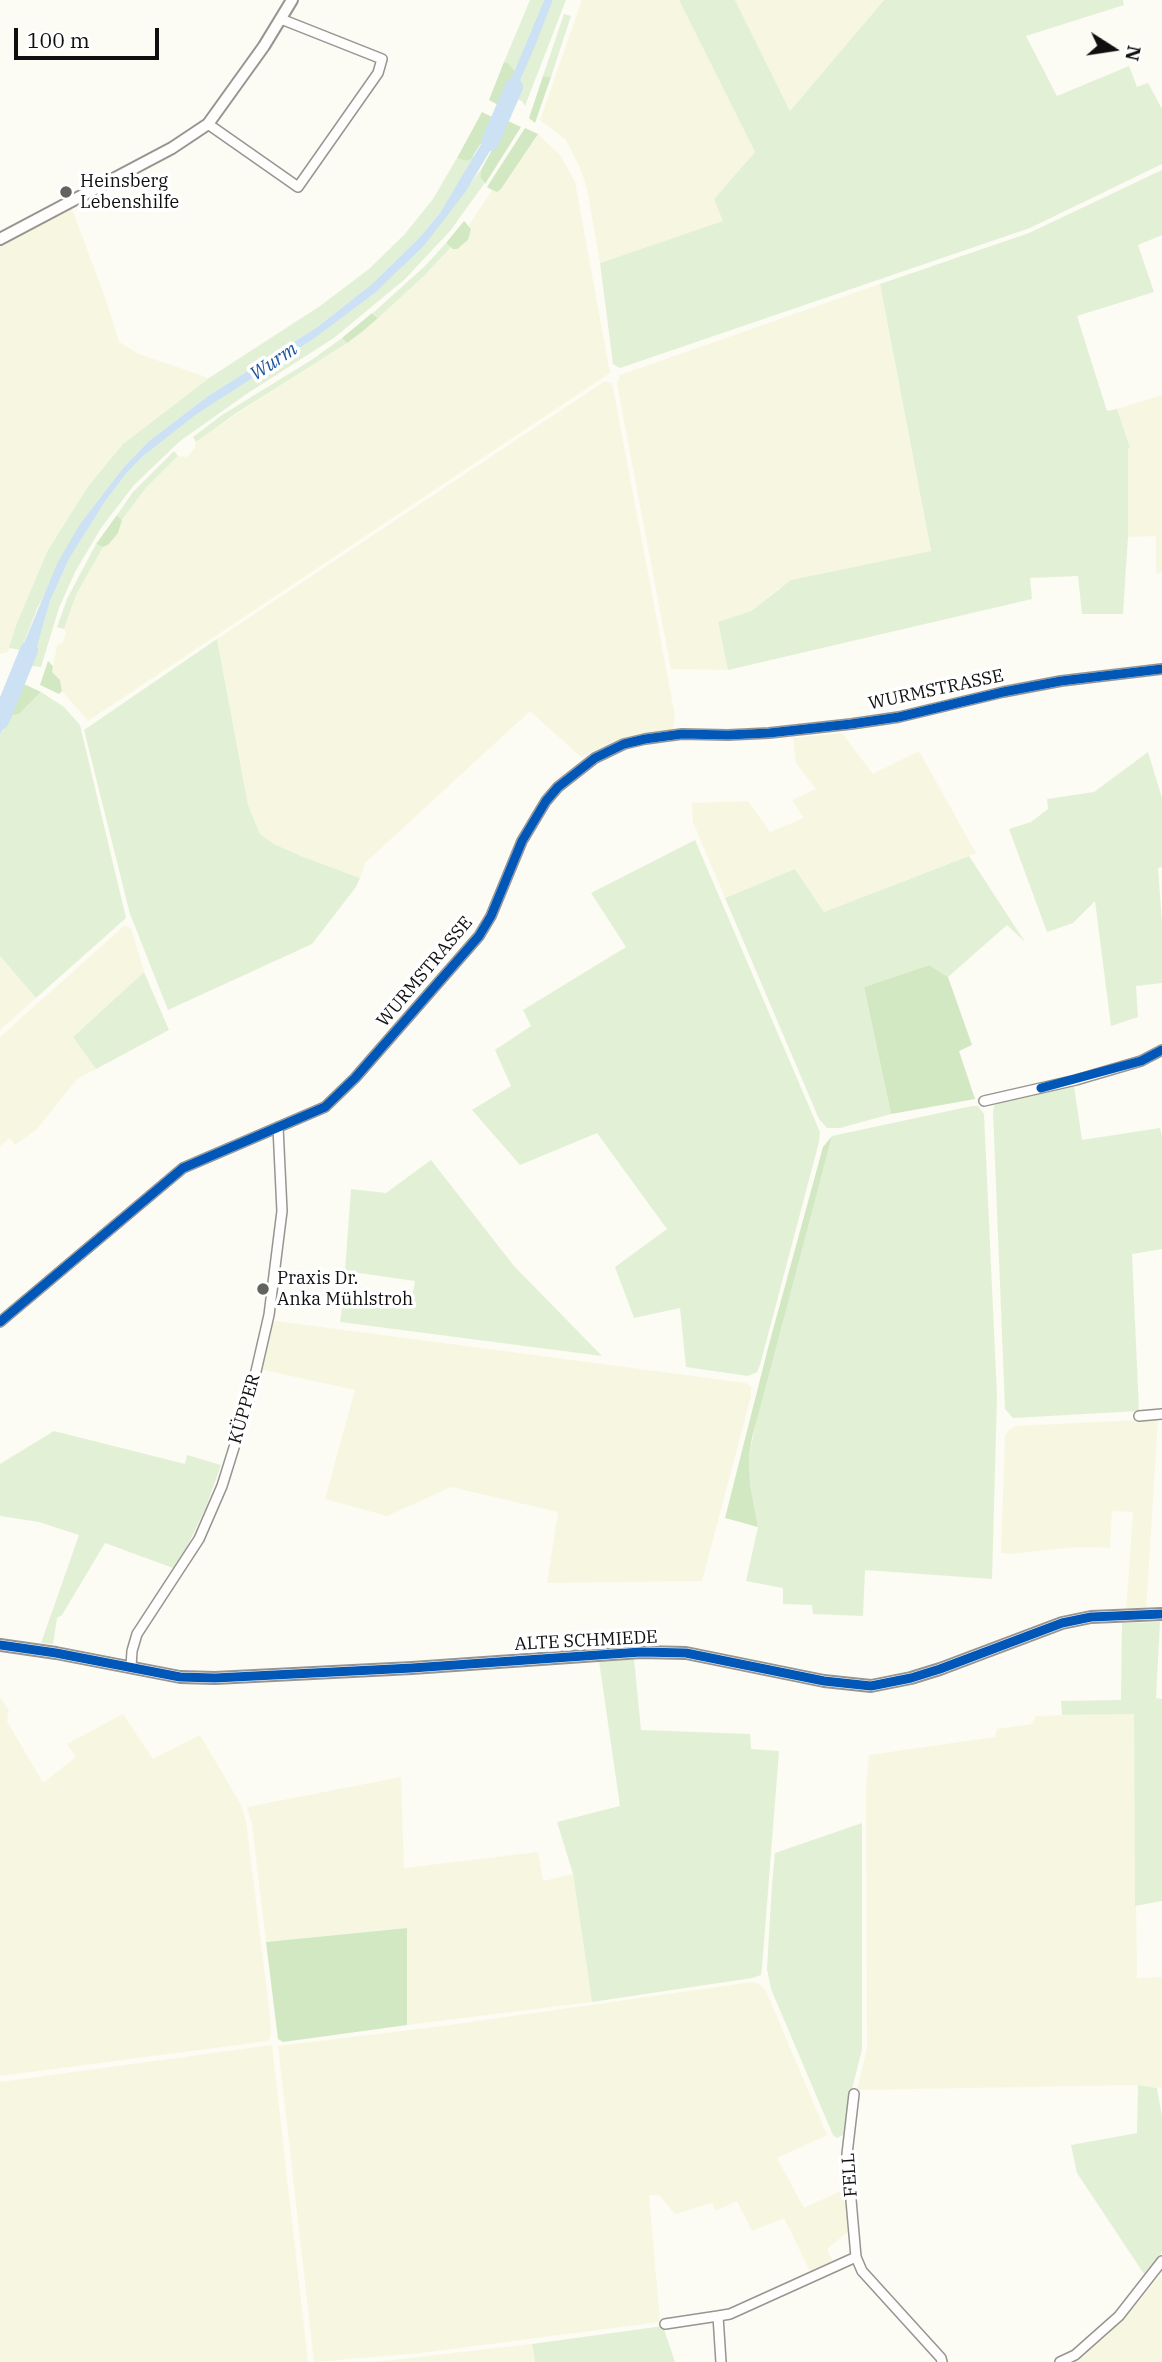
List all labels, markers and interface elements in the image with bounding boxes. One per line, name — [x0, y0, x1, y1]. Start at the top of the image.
scale bar — [18, 14, 163, 58]
north arrow — [1078, 14, 1148, 84]
text: 100 m — [27, 26, 90, 54]
text: N — [1120, 44, 1147, 63]
place label: Heinsberg Lebenshilfe — [80, 171, 179, 214]
marker: Heinsberg Lebenshilfe — [58, 184, 74, 200]
water label: Wurm — [246, 338, 302, 386]
street label: WURMSTRASSE — [866, 665, 1006, 715]
street label: WURMSTRASSE — [372, 912, 478, 1032]
place label: Praxis Dr. Anka Mühlstroh — [277, 1268, 413, 1310]
marker: Praxis Dr. Anka Mühlstroh — [255, 1281, 271, 1297]
street label: KÜPPER — [225, 1371, 265, 1447]
street label: ALTE SCHMIEDE — [514, 1626, 658, 1656]
street label: FELL — [838, 2152, 862, 2198]

